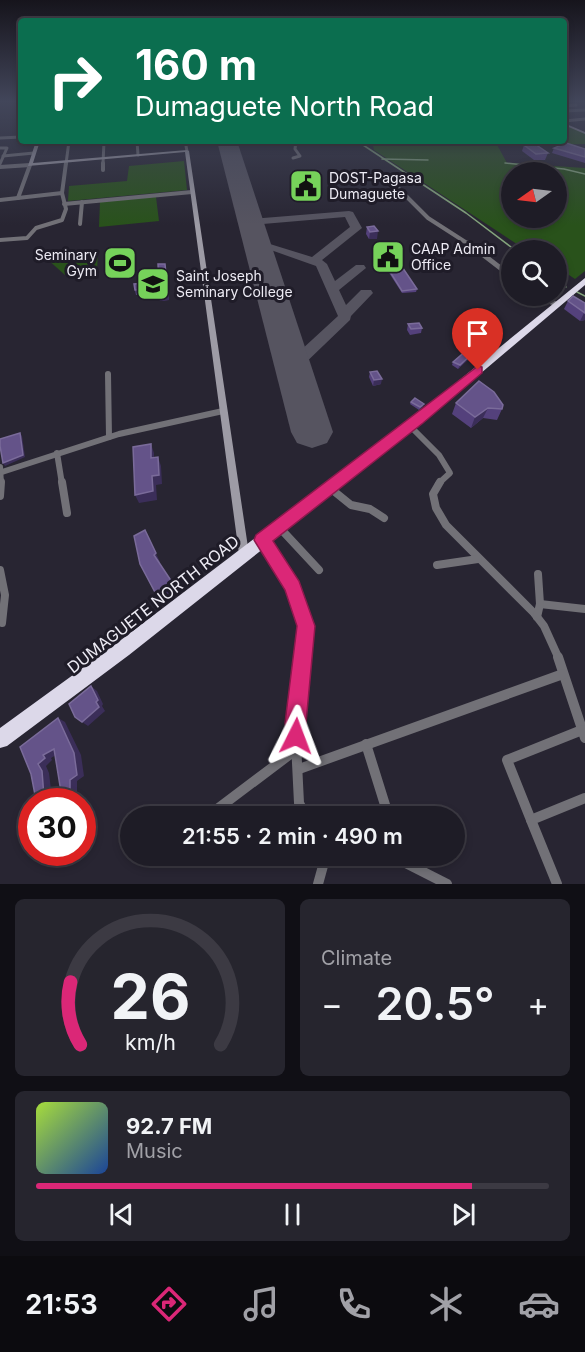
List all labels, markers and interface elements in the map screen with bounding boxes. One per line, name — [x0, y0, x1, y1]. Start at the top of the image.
text: 160 m — [135, 39, 257, 90]
icon: right — [36, 42, 114, 120]
text: Dumaguete North Road — [135, 90, 434, 123]
north arrow — [501, 162, 567, 228]
map controls — [501, 162, 567, 306]
public building icon: DOST-Pagasa Dumaguete — [288, 168, 324, 204]
place label: DOST-Pagasa Dumaguete — [329, 169, 422, 202]
public building icon: CAAP Admin Office — [370, 239, 406, 275]
place label: CAAP Admin Office — [411, 240, 496, 273]
button: search — [501, 240, 567, 306]
sports icon: Seminary Gym — [102, 245, 138, 281]
place label: Seminary Gym — [35, 246, 97, 279]
school or university icon: Saint Joseph Seminary College — [135, 266, 171, 302]
place label: Saint Joseph Seminary College — [176, 267, 293, 300]
pin — [452, 308, 503, 370]
icon: arrive — [461, 317, 494, 350]
street label: DUMAGUETE NORTH ROAD — [63, 531, 243, 677]
position arrow — [264, 704, 328, 768]
speed limit sign: 30 — [18, 788, 96, 866]
text: 21:55 · 2 min · 490 m — [182, 823, 403, 849]
text: Climate — [321, 946, 392, 970]
text: 26 — [110, 959, 190, 1034]
text: 20.5° — [375, 976, 495, 1031]
text: − — [321, 984, 343, 1024]
text: + — [527, 984, 549, 1024]
text: km/h — [125, 1029, 175, 1055]
text: 92.7 FM — [126, 1113, 212, 1139]
text: Music — [126, 1139, 183, 1163]
icon: previous — [105, 1198, 138, 1231]
icon: pause — [276, 1198, 309, 1231]
icon: next — [447, 1198, 480, 1231]
icon: directions — [148, 1283, 190, 1325]
icon: music — [240, 1283, 282, 1325]
icon: phone — [333, 1283, 375, 1325]
icon: climate — [425, 1283, 467, 1325]
icon: car — [518, 1283, 560, 1325]
text: 21:53 — [25, 1288, 98, 1321]

